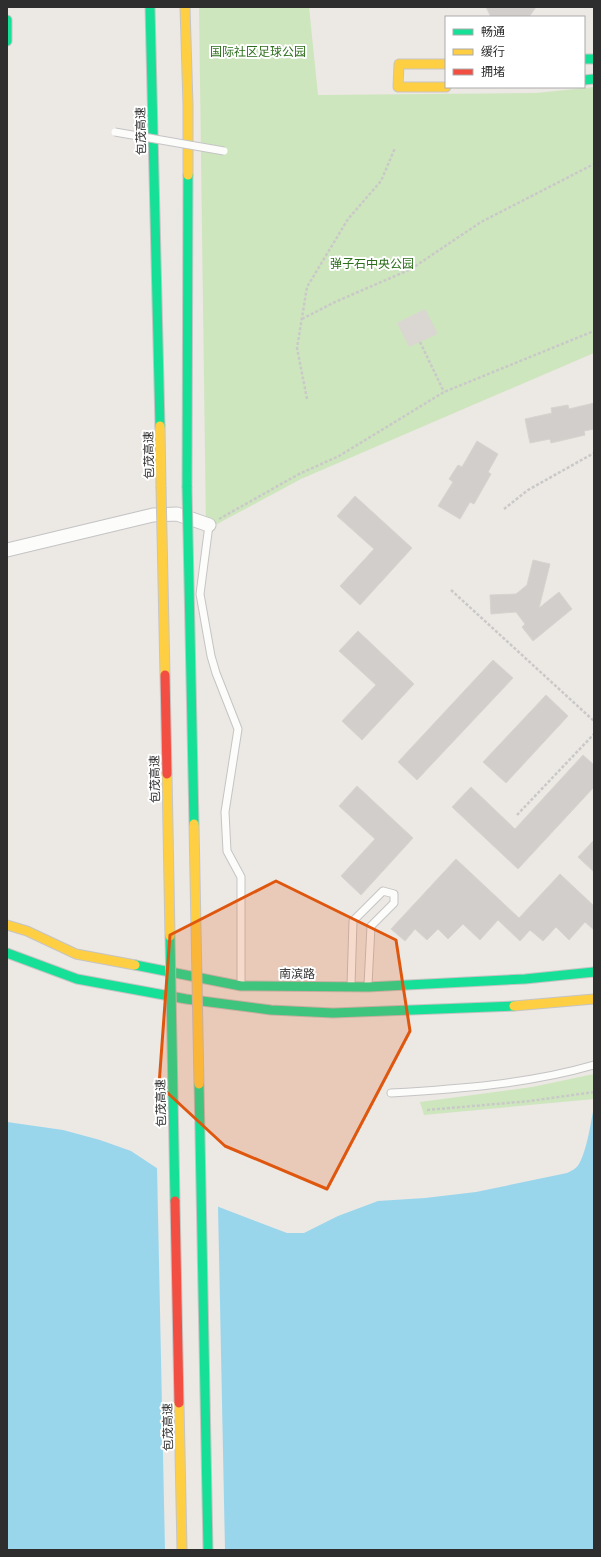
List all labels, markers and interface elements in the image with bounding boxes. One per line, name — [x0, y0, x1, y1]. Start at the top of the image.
legend — [445, 16, 585, 88]
text: 畅通 — [481, 23, 505, 41]
park label: 国际社区足球公园 — [210, 43, 306, 61]
text: 缓行 — [481, 43, 505, 61]
text: 拥堵 — [481, 63, 505, 81]
street label: 包茂高速 — [132, 107, 150, 155]
park label: 弹子石中央公园 — [330, 255, 414, 273]
street label: 包茂高速 — [140, 431, 158, 479]
street label: 包茂高速 — [146, 755, 164, 803]
street label: 南滨路 — [279, 965, 315, 983]
street label: 包茂高速 — [152, 1079, 170, 1127]
street label: 包茂高速 — [159, 1403, 177, 1451]

